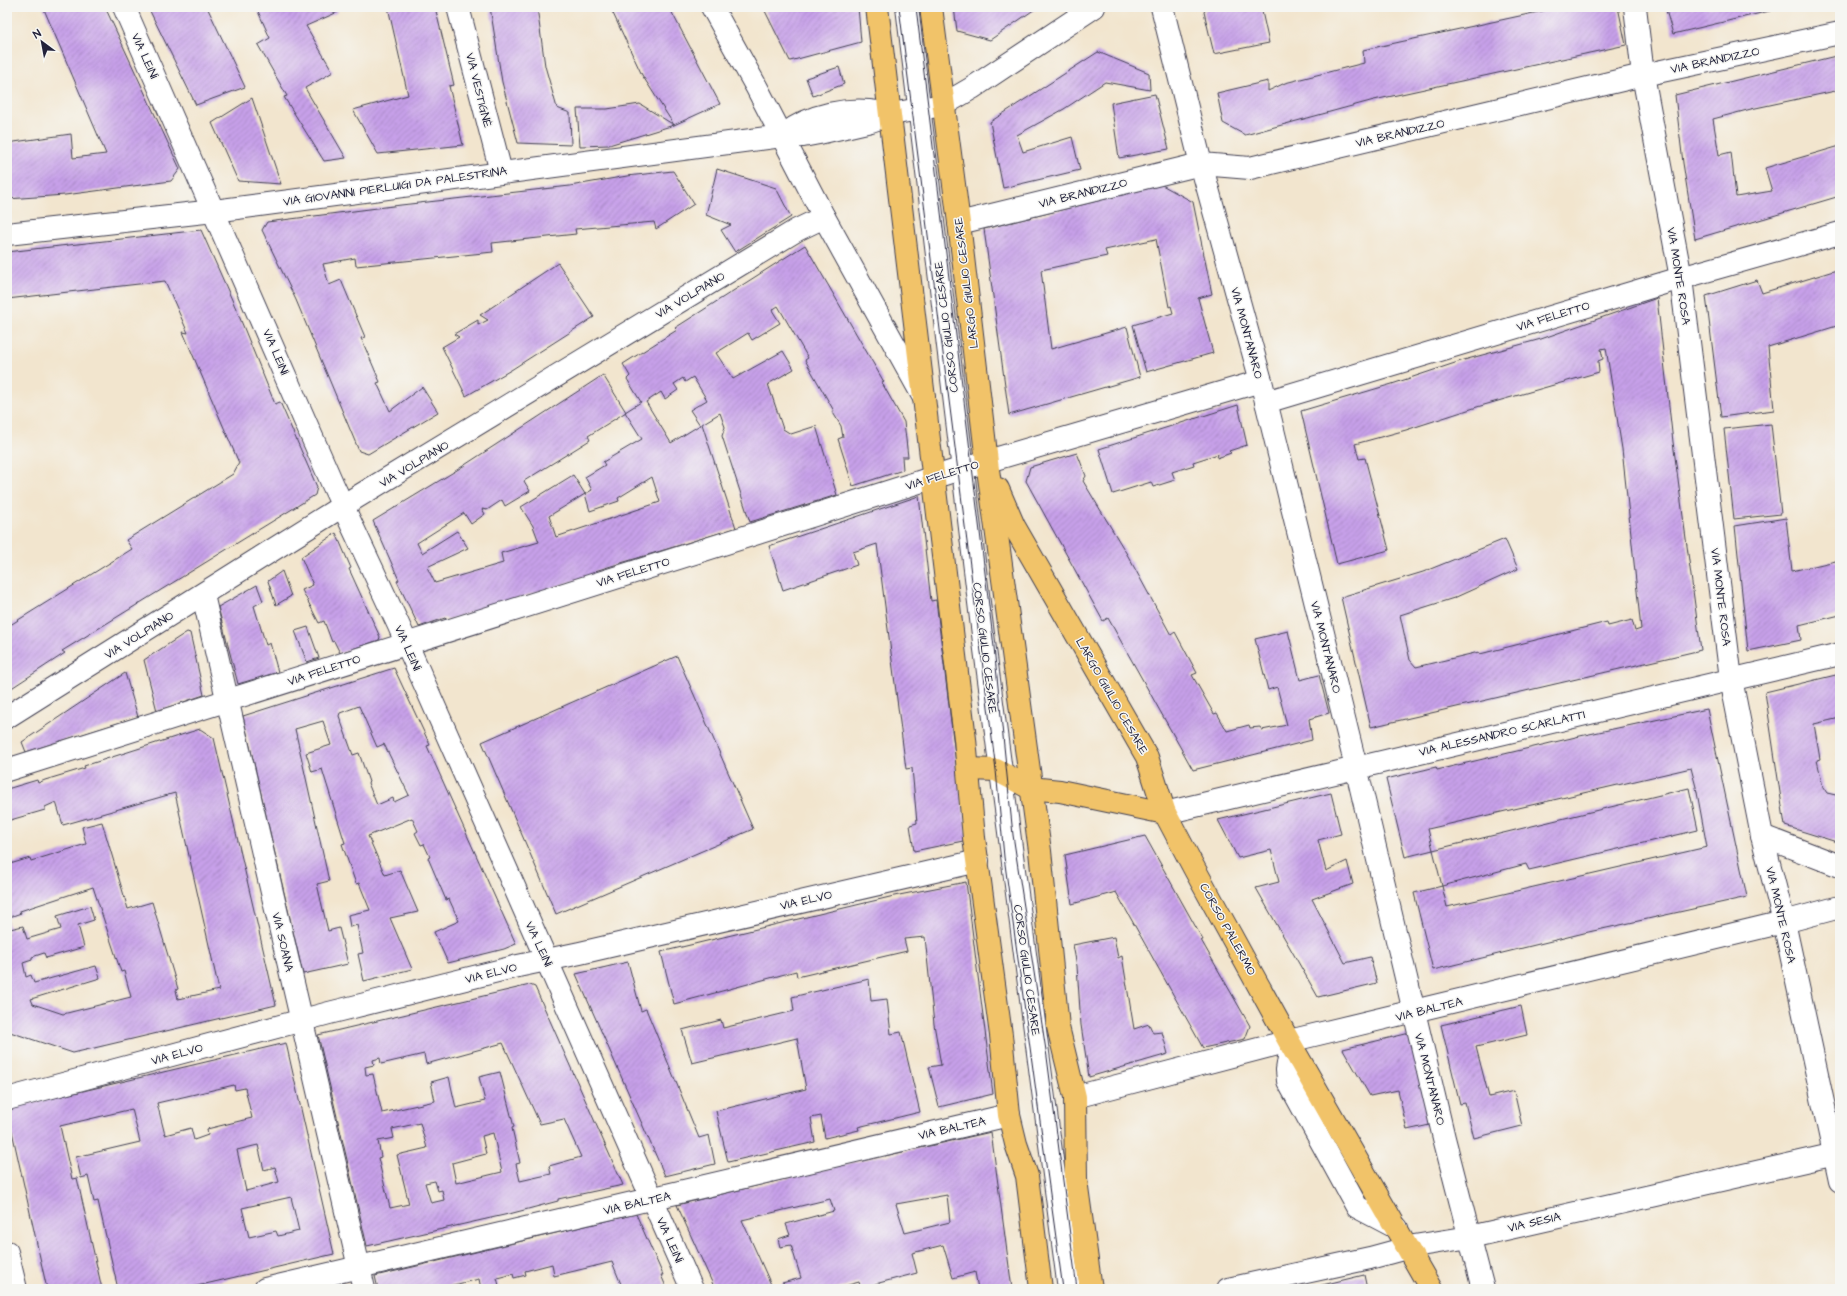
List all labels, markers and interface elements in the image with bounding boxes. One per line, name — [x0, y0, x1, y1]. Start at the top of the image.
north arrow — [22, 22, 62, 62]
text: N — [30, 26, 44, 42]
street label: VIA LEINÌ — [127, 31, 162, 82]
street label: VIA BRANDIZZO — [1669, 43, 1761, 78]
street label: VIA VESTIGNÈ — [461, 51, 496, 129]
street label: VIA BRANDIZZO — [1354, 115, 1446, 152]
street label: VIA GIOVANNI PIERLUIGI DA PALESTRINA — [282, 162, 508, 211]
street label: VIA BRANDIZZO — [1037, 174, 1129, 213]
street label: LARGO GIULIO CESARE — [950, 216, 983, 350]
street label: VIA MONTE ROSA — [1662, 226, 1695, 326]
street label: CORSO GIULIO CESARE — [930, 260, 963, 394]
street label: VIA VOLPIANO — [652, 268, 728, 323]
street label: VIA MONTANARO — [1226, 285, 1267, 381]
street label: VIA FELETTO — [1514, 297, 1592, 336]
street label: VIA LEINÌ — [258, 327, 293, 378]
street label: VIA VOLPIANO — [376, 437, 452, 492]
street label: VIA FELETTO — [903, 456, 981, 495]
street label: VIA MONTE ROSA — [1706, 547, 1735, 647]
street label: VIA FELETTO — [594, 553, 672, 592]
street label: CORSO GIULIO CESARE — [968, 581, 1001, 715]
street label: VIA MONTANARO — [1306, 599, 1345, 695]
street label: VIA VOLPIANO — [102, 607, 177, 663]
street label: VIA LEINÌ — [390, 623, 425, 674]
street label: LARGO GIULIO CESARE — [1071, 635, 1152, 758]
street label: VIA FELETTO — [286, 651, 363, 690]
street label: VIA ALESSANDRO SCARLATTI — [1417, 706, 1587, 761]
street label: VIA MONTE ROSA — [1761, 865, 1800, 965]
street label: CORSO PALERMO — [1195, 880, 1260, 978]
street label: VIA ELVO — [778, 886, 834, 915]
street label: CORSO GIULIO CESARE — [1009, 903, 1044, 1037]
street label: VIA SOANA — [267, 911, 298, 974]
street label: VIA LEINÌ — [521, 919, 557, 970]
street label: VIA ELVO — [463, 959, 519, 988]
street label: VIA BALTEA — [1394, 993, 1465, 1026]
street label: VIA MONTANARO — [1410, 1031, 1449, 1127]
street label: VIA ELVO — [149, 1039, 205, 1070]
street label: VIA BALTEA — [917, 1112, 988, 1144]
street label: VIA BALTEA — [602, 1187, 673, 1219]
street label: VIA SESIA — [1506, 1208, 1563, 1237]
street label: VIA LEINÌ — [652, 1215, 687, 1266]

